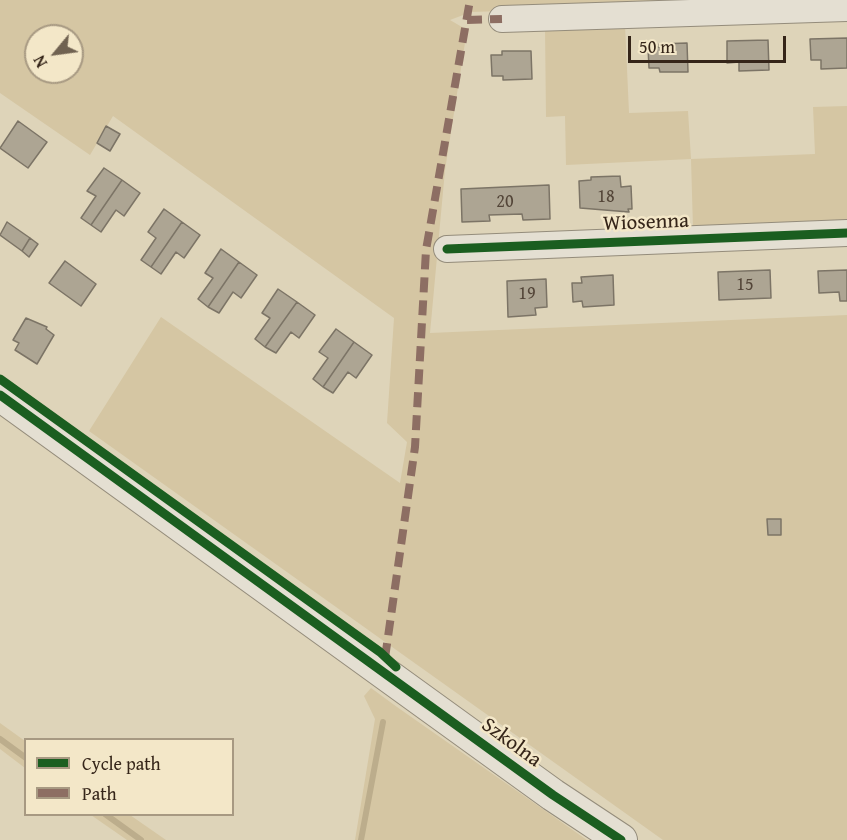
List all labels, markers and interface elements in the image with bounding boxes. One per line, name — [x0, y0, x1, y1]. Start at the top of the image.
north arrow — [24, 24, 84, 84]
scale bar — [631, 24, 788, 62]
text: 50 m — [639, 33, 675, 60]
text: N — [27, 51, 53, 72]
house number: 18 — [597, 186, 615, 208]
house number: 20 — [496, 191, 514, 213]
street label: Wiosenna — [603, 209, 689, 237]
house number: 15 — [736, 274, 754, 296]
house number: 19 — [518, 283, 536, 305]
street label: Szkolna — [476, 713, 546, 773]
legend — [24, 738, 234, 816]
text: Cycle path — [82, 750, 161, 777]
text: Path — [82, 780, 117, 807]

